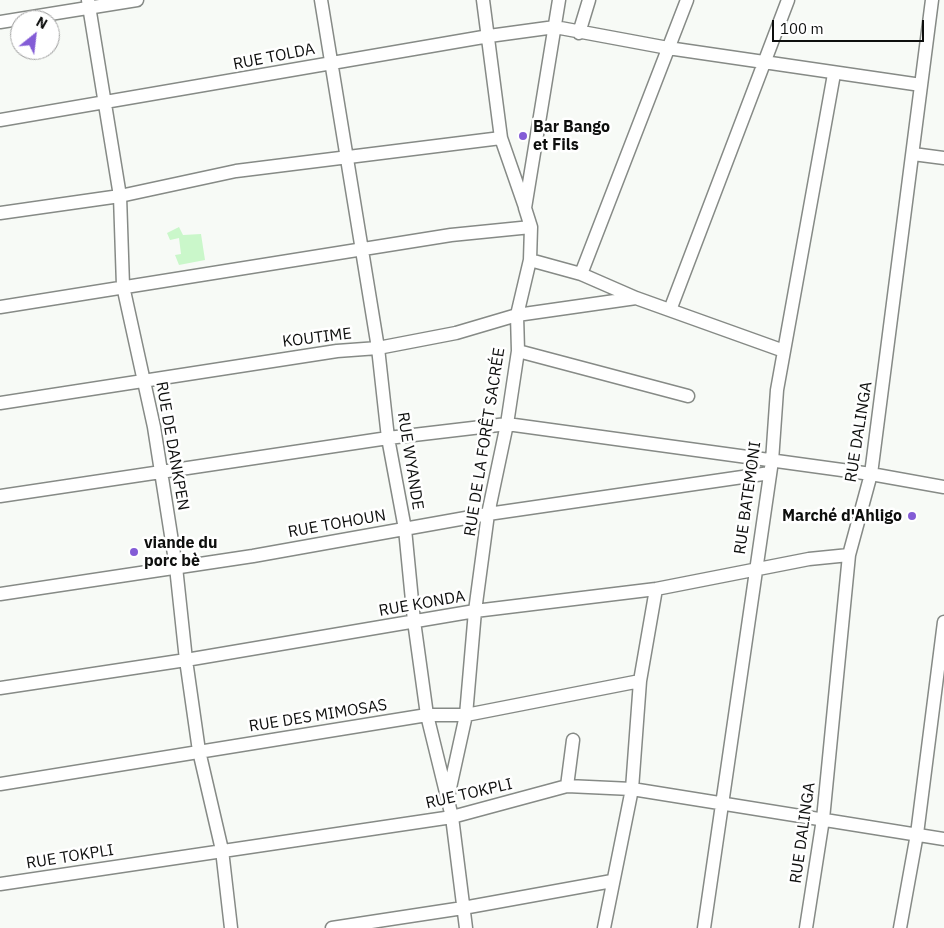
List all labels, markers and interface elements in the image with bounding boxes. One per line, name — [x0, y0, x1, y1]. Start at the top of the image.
north arrow — [10, 10, 60, 60]
scale bar — [774, 10, 926, 42]
text: N — [33, 12, 51, 33]
text: 100 m — [780, 19, 824, 38]
street label: RUE TOLDA — [231, 40, 317, 74]
place label: Bar Bango et Fils — [533, 117, 610, 155]
marker: Bar Bango et Fils — [517, 130, 529, 142]
street label: KOUTIME — [281, 324, 353, 352]
street label: RUE DE LA FORÊT SACRÉE — [461, 346, 509, 538]
street label: RUE DE DANKPEN — [151, 380, 193, 512]
street label: RUE DALINGA — [842, 380, 876, 484]
street label: RUE WYANDE — [393, 411, 427, 511]
street label: RUE BATEMONI — [731, 440, 765, 556]
street label: RUE TOHOUN — [287, 506, 387, 542]
place label: Marché d'Ahligo — [782, 506, 902, 526]
marker: Marché d'Ahligo — [906, 510, 918, 522]
place label: viande du porc bè — [144, 533, 218, 571]
marker: viande du porc bè — [128, 546, 140, 558]
street label: RUE KONDA — [377, 587, 467, 621]
street label: RUE DES MIMOSAS — [248, 696, 388, 736]
street label: RUE TOKPLI — [424, 775, 514, 813]
street label: RUE DALINGA — [786, 781, 820, 885]
street label: RUE TOKPLI — [25, 841, 115, 873]

